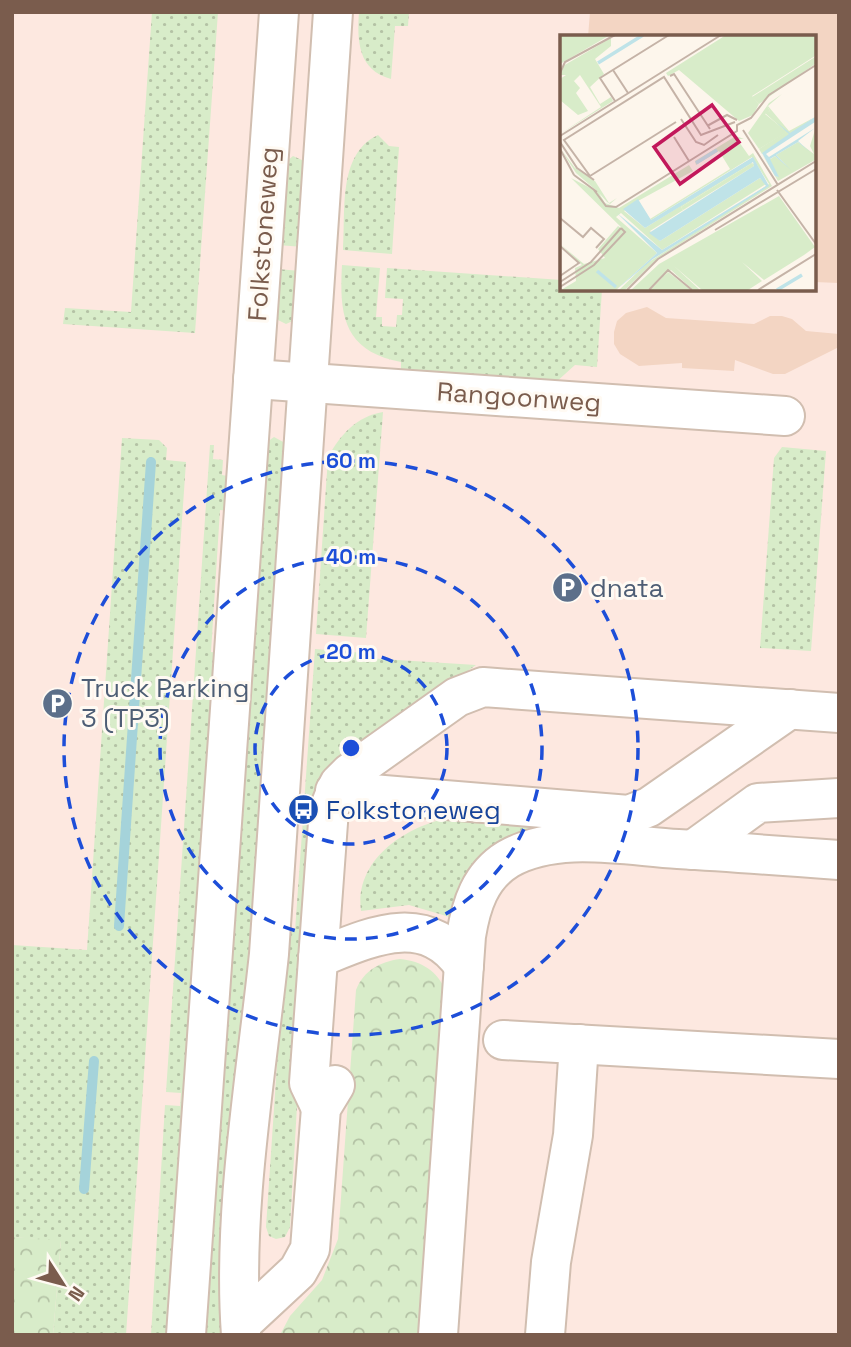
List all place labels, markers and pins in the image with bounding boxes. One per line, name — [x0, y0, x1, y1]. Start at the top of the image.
parking icon: dnata — [550, 571, 584, 605]
place label: dnata — [590, 571, 664, 605]
place label: Truck Parking 3 (TP3) — [81, 671, 249, 735]
parking icon: Truck Parking 3 (TP3) — [41, 686, 75, 720]
centre of rings — [339, 736, 363, 760]
bus stop icon: Folkstoneweg — [286, 793, 320, 827]
place label: Folkstoneweg — [326, 793, 501, 827]

